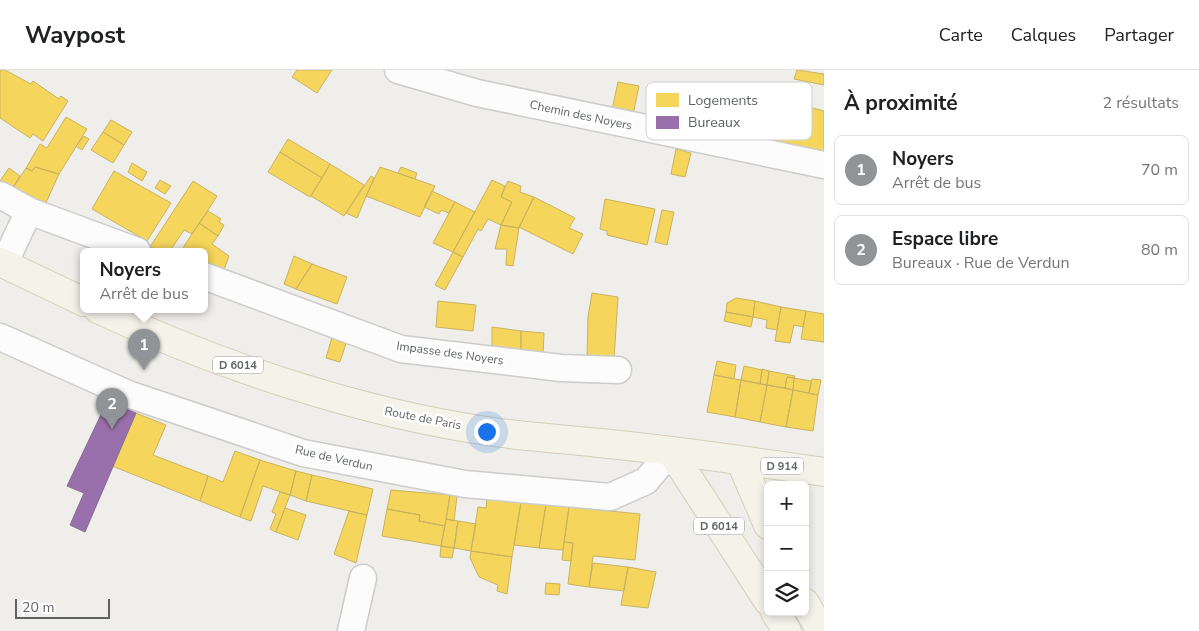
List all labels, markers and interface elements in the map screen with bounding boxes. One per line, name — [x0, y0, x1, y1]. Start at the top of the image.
text: Waypost — [25, 19, 125, 51]
text: Carte — [939, 23, 983, 47]
text: Calques — [1011, 23, 1076, 47]
text: Partager — [1104, 23, 1174, 47]
legend — [646, 82, 812, 140]
text: À proximité — [844, 89, 958, 117]
text: Logements — [688, 91, 758, 110]
text: 2 résultats — [1103, 92, 1179, 114]
street label: Chemin des Noyers — [528, 96, 634, 134]
text: Bureaux — [688, 113, 741, 132]
text: Noyers — [892, 146, 954, 172]
text: 1 — [856, 159, 866, 181]
text: 70 m — [1141, 159, 1178, 181]
text: Arrêt de bus — [892, 172, 981, 194]
text: Espace libre — [892, 226, 998, 252]
text: 2 — [856, 239, 866, 261]
text: 80 m — [1141, 239, 1178, 261]
popup — [80, 248, 208, 313]
text: Bureaux · Rue de Verdun — [892, 252, 1070, 274]
text: Noyers — [99, 257, 161, 283]
text: Arrêt de bus — [99, 283, 189, 305]
pin: 1 — [128, 329, 160, 370]
street label: Impasse des Noyers — [395, 338, 505, 368]
road number: D 6014 — [213, 356, 263, 374]
pin: 2 — [96, 388, 128, 429]
street label: Route de Paris — [383, 403, 463, 433]
your location — [474, 419, 500, 445]
street label: Rue de Verdun — [294, 441, 374, 475]
road number: D 914 — [761, 458, 803, 474]
map controls — [764, 481, 809, 616]
button: + — [764, 481, 809, 526]
road number: D 6014 — [694, 518, 744, 534]
button: − — [764, 526, 809, 571]
button: layers — [764, 571, 809, 616]
scale bar — [15, 596, 110, 619]
text: 20 m — [22, 598, 54, 617]

